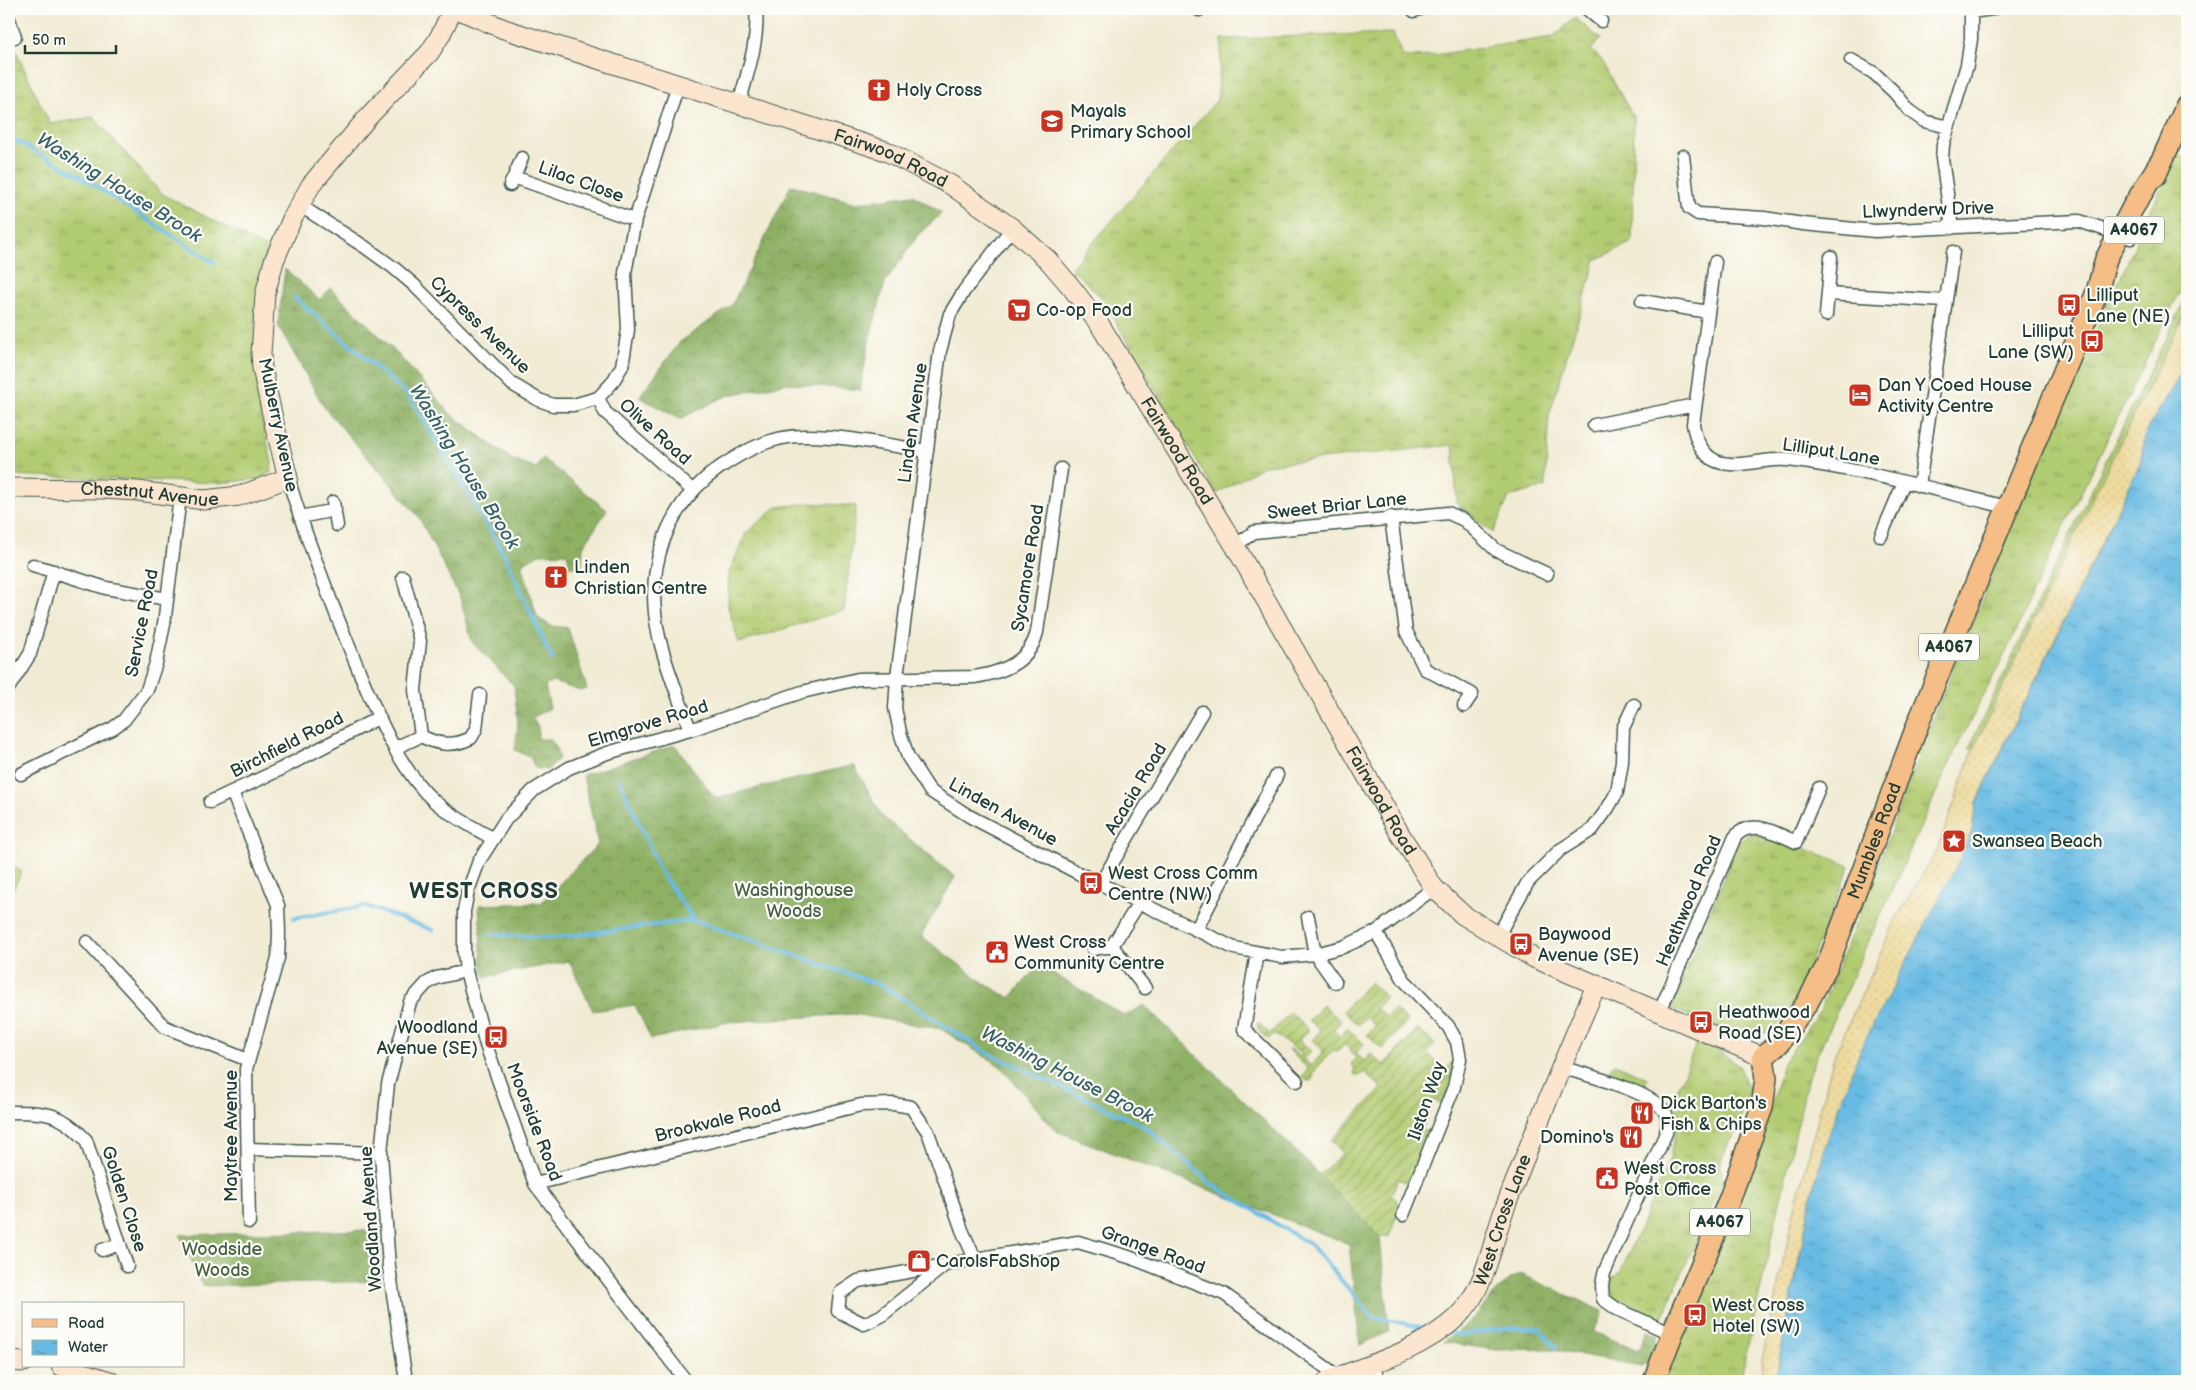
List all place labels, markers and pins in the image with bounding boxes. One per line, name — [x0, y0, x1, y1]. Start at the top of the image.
church icon: Holy Cross — [866, 77, 892, 103]
place label: Holy Cross — [896, 80, 982, 101]
place label: Mayals Primary School — [1070, 101, 1191, 143]
school or university icon: Mayals Primary School — [1039, 108, 1065, 134]
place label: Lilliput Lane (NE) — [2086, 285, 2170, 327]
bus stop icon: Lilliput Lane (NE) — [2056, 292, 2082, 318]
supermarket icon: Co-op Food — [1006, 297, 1032, 323]
place label: Co-op Food — [1036, 300, 1132, 321]
place label: Lilliput Lane (SW) — [1988, 321, 2074, 363]
bus stop icon: Lilliput Lane (SW) — [2079, 328, 2105, 354]
place label: Dan Y Coed House Activity Centre — [1878, 375, 2032, 417]
hotel icon: Dan Y Coed House Activity Centre — [1847, 382, 1873, 408]
place label: Linden Christian Centre — [574, 557, 708, 599]
church icon: Linden Christian Centre — [543, 564, 569, 590]
place icon: Swansea Beach — [1941, 828, 1967, 854]
place label: Swansea Beach — [1972, 831, 2103, 852]
place label: West Cross Comm Centre (NW) — [1108, 863, 1258, 905]
bus stop icon: West Cross Comm Centre (NW) — [1078, 870, 1104, 896]
place label: Baywood Avenue (SE) — [1538, 924, 1639, 966]
bus stop icon: Baywood Avenue (SE) — [1508, 931, 1534, 957]
place label: West Cross Community Centre — [1014, 932, 1165, 974]
public building icon: West Cross Community Centre — [984, 939, 1010, 965]
place label: Heathwood Road (SE) — [1718, 1002, 1810, 1044]
bus stop icon: Heathwood Road (SE) — [1688, 1009, 1714, 1035]
place label: Woodland Avenue (SE) — [377, 1017, 478, 1059]
bus stop icon: Woodland Avenue (SE) — [483, 1024, 509, 1050]
place label: Dick Barton's Fish & Chips — [1660, 1093, 1767, 1135]
restaurant icon: Dick Barton's Fish & Chips — [1629, 1100, 1655, 1126]
restaurant icon: Domino's — [1618, 1124, 1644, 1150]
place label: Domino's — [1540, 1127, 1614, 1148]
place label: West Cross Post Office — [1624, 1158, 1716, 1200]
public building icon: West Cross Post Office — [1594, 1165, 1620, 1191]
shop icon: CarolsFabShop — [906, 1248, 932, 1274]
place label: CarolsFabShop — [936, 1251, 1060, 1272]
place label: West Cross Hotel (SW) — [1712, 1295, 1804, 1337]
bus stop icon: West Cross Hotel (SW) — [1682, 1302, 1708, 1328]

